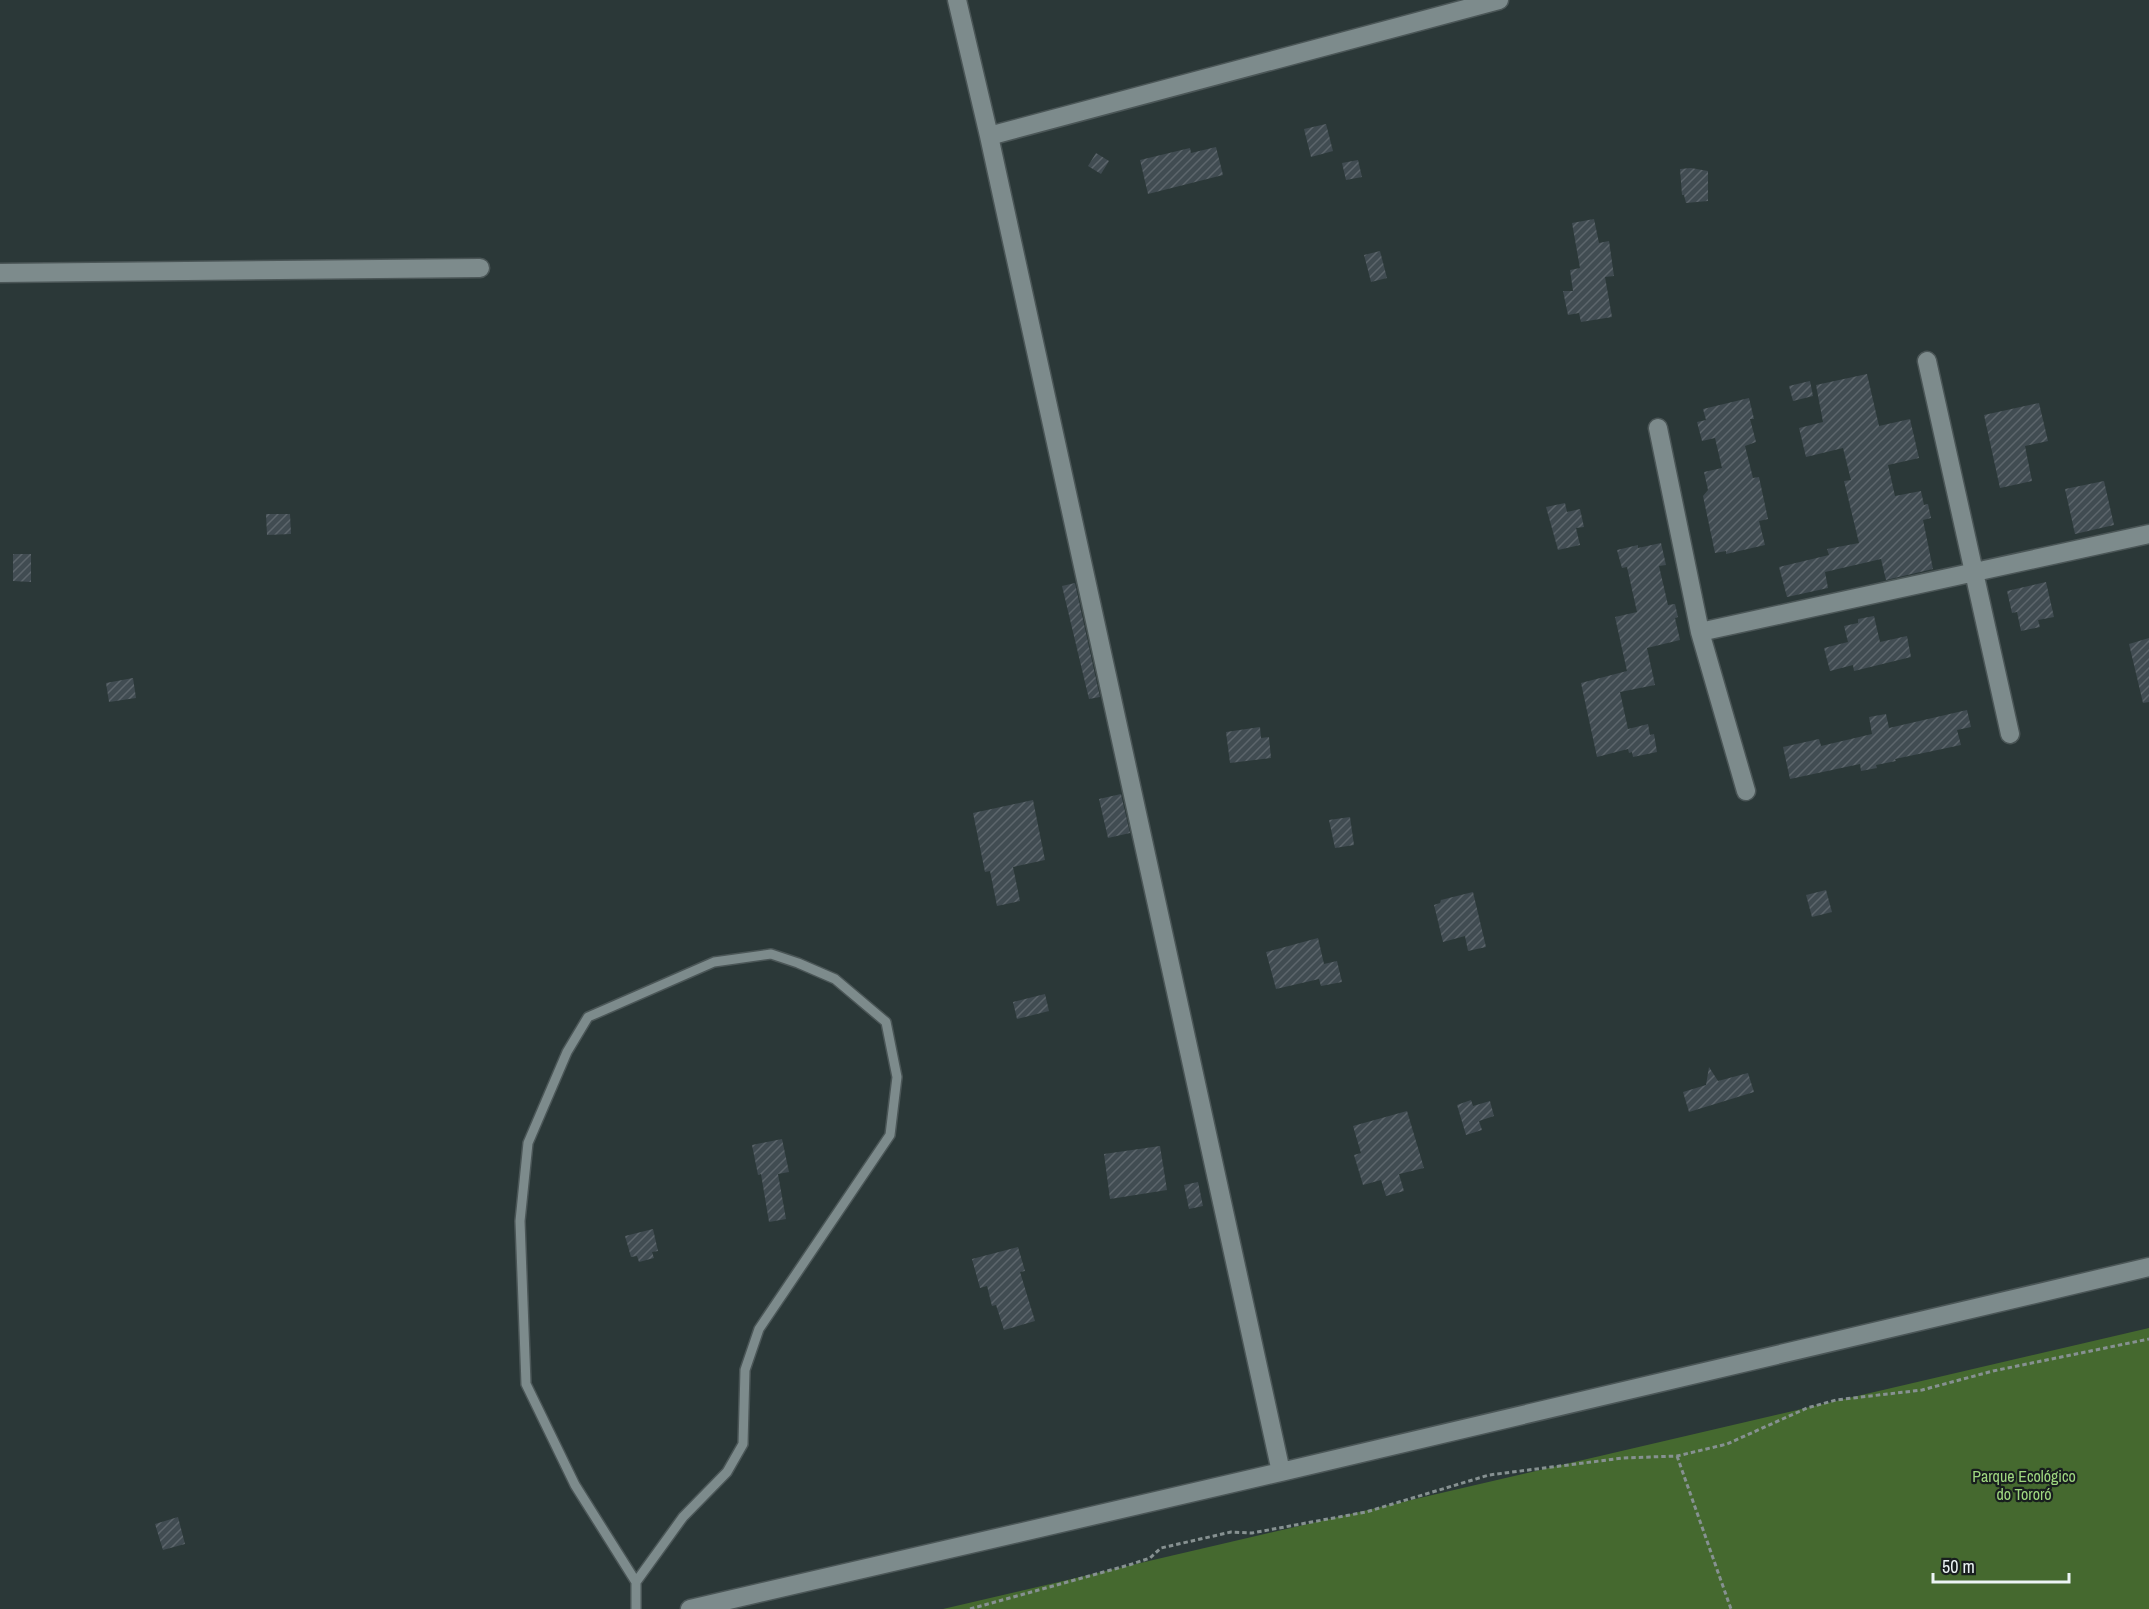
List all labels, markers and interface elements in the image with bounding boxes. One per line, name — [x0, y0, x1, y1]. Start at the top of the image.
park label: Parque Ecológico do Tororó — [1972, 1465, 2076, 1505]
scale bar — [1933, 1546, 2070, 1584]
text: 50 m — [1942, 1554, 1975, 1579]

